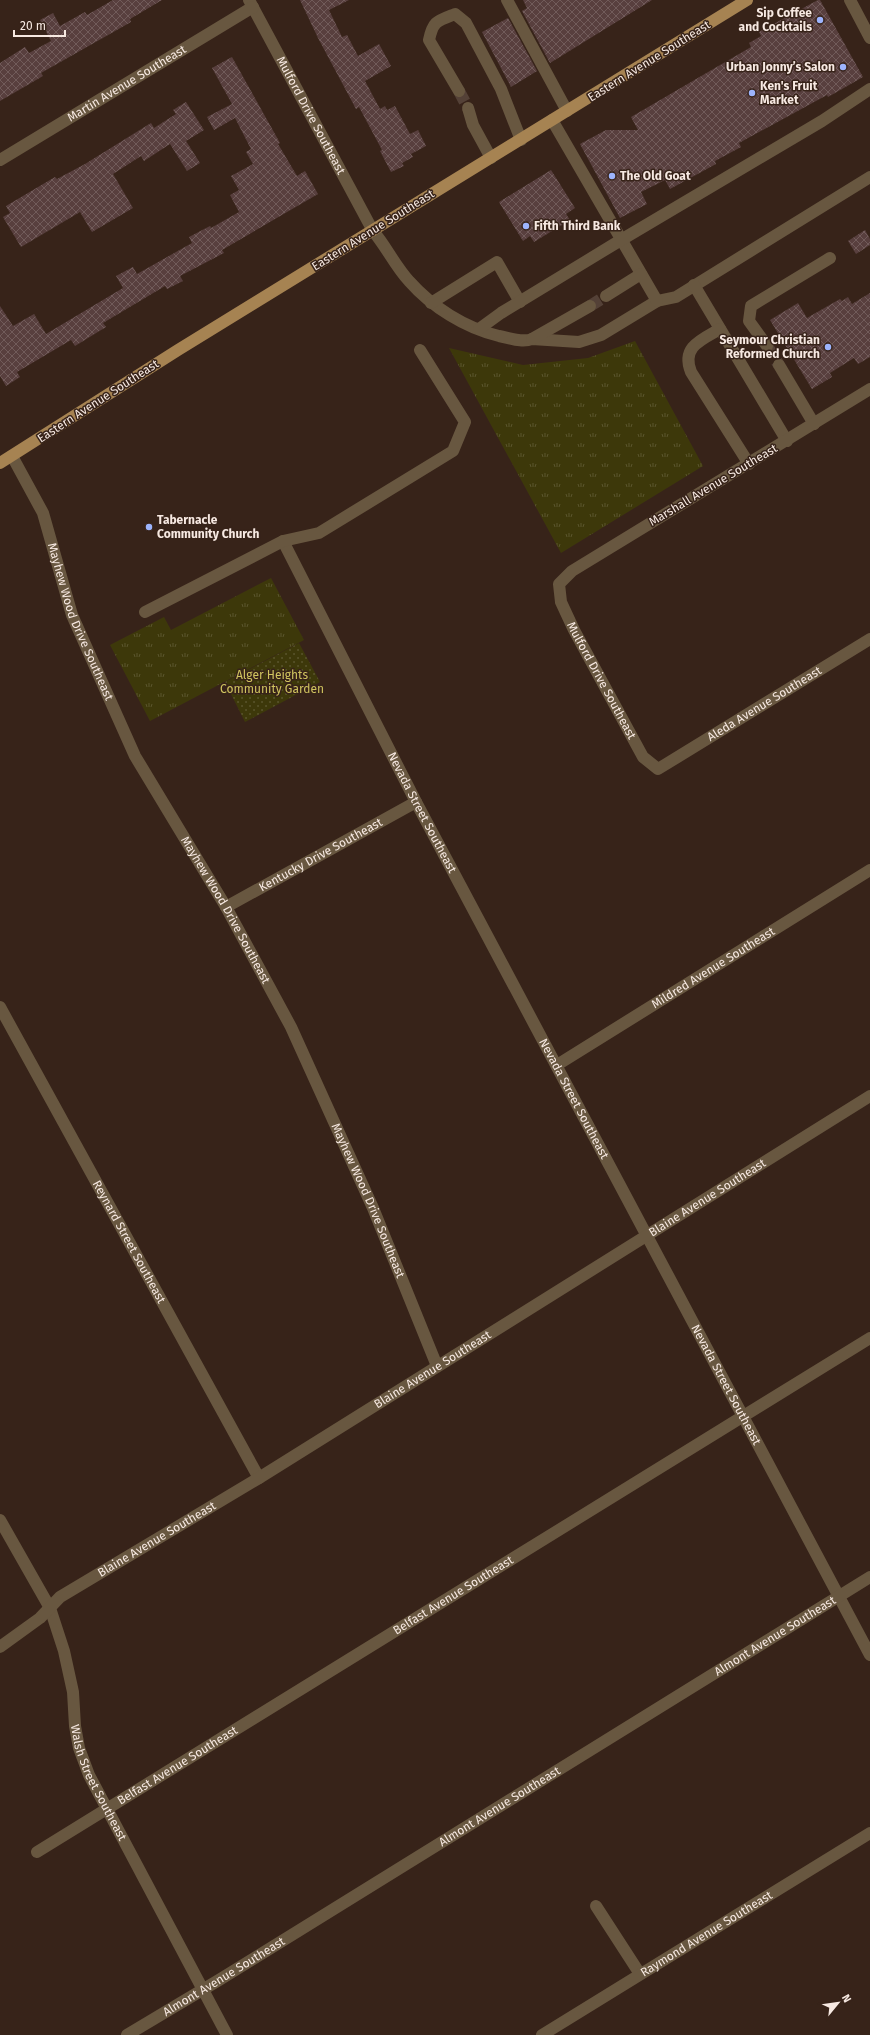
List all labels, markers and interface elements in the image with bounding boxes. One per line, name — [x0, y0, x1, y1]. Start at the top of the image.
place label: Sip Coffee and Cocktails — [739, 6, 812, 34]
scale bar — [14, 12, 65, 38]
marker: Sip Coffee and Cocktails — [815, 15, 825, 25]
street label: Eastern Avenue Southeast — [585, 17, 713, 104]
text: 20 m — [20, 19, 46, 33]
street label: Martin Avenue Southeast — [65, 42, 189, 125]
street label: Mulford Drive Southeast — [274, 54, 349, 177]
place label: Urban Jonny’s Salon — [726, 60, 835, 74]
marker: Urban Jonny’s Salon — [838, 62, 848, 72]
place label: Ken's Fruit Market — [760, 79, 818, 107]
marker: Ken's Fruit Market — [747, 88, 757, 98]
place label: The Old Goat — [620, 169, 691, 183]
marker: The Old Goat — [607, 171, 617, 181]
street label: Eastern Avenue Southeast — [309, 186, 437, 273]
place label: Fifth Third Bank — [534, 219, 621, 233]
marker: Fifth Third Bank — [521, 221, 531, 231]
place label: Seymour Christian Reformed Church — [720, 333, 820, 361]
marker: Seymour Christian Reformed Church — [823, 342, 833, 352]
street label: Eastern Avenue Southeast — [35, 356, 162, 445]
street label: Marshall Avenue Southeast — [646, 441, 780, 529]
place label: Tabernacle Community Church — [157, 513, 260, 541]
marker: Tabernacle Community Church — [144, 522, 154, 532]
street label: Mayhew Wood Drive Southeast — [45, 541, 116, 703]
street label: Mulford Drive Southeast — [564, 620, 639, 742]
street label: Aleda Avenue Southeast — [705, 663, 825, 744]
park label: Alger Heights Community Garden — [220, 668, 324, 696]
street label: Nevada Street Southeast — [385, 750, 460, 876]
street label: Kentucky Drive Southeast — [256, 815, 385, 894]
street label: Mayhew Wood Drive Southeast — [178, 834, 273, 987]
street label: Mildred Avenue Southeast — [649, 924, 778, 1011]
street label: Nevada Street Southeast — [536, 1036, 612, 1162]
street label: Mayhew Wood Drive Southeast — [328, 1121, 408, 1281]
street label: Blaine Avenue Southeast — [646, 1156, 769, 1239]
street label: Reynard Street Southeast — [90, 1178, 169, 1306]
street label: Nevada Street Southeast — [688, 1322, 764, 1448]
street label: Blaine Avenue Southeast — [372, 1327, 494, 1411]
street label: Blaine Avenue Southeast — [95, 1498, 219, 1580]
street label: Belfast Avenue Southeast — [391, 1553, 516, 1638]
street label: Almont Avenue Southeast — [712, 1593, 839, 1679]
street label: Walsh Street Southeast — [68, 1723, 130, 1844]
street label: Belfast Avenue Southeast — [115, 1723, 241, 1808]
street label: Almont Avenue Southeast — [436, 1763, 563, 1849]
street label: Raymond Avenue Southeast — [638, 1888, 775, 1980]
street label: Almont Avenue Southeast — [160, 1934, 288, 2019]
north arrow — [818, 1983, 858, 2023]
text: N — [839, 1992, 854, 2005]

